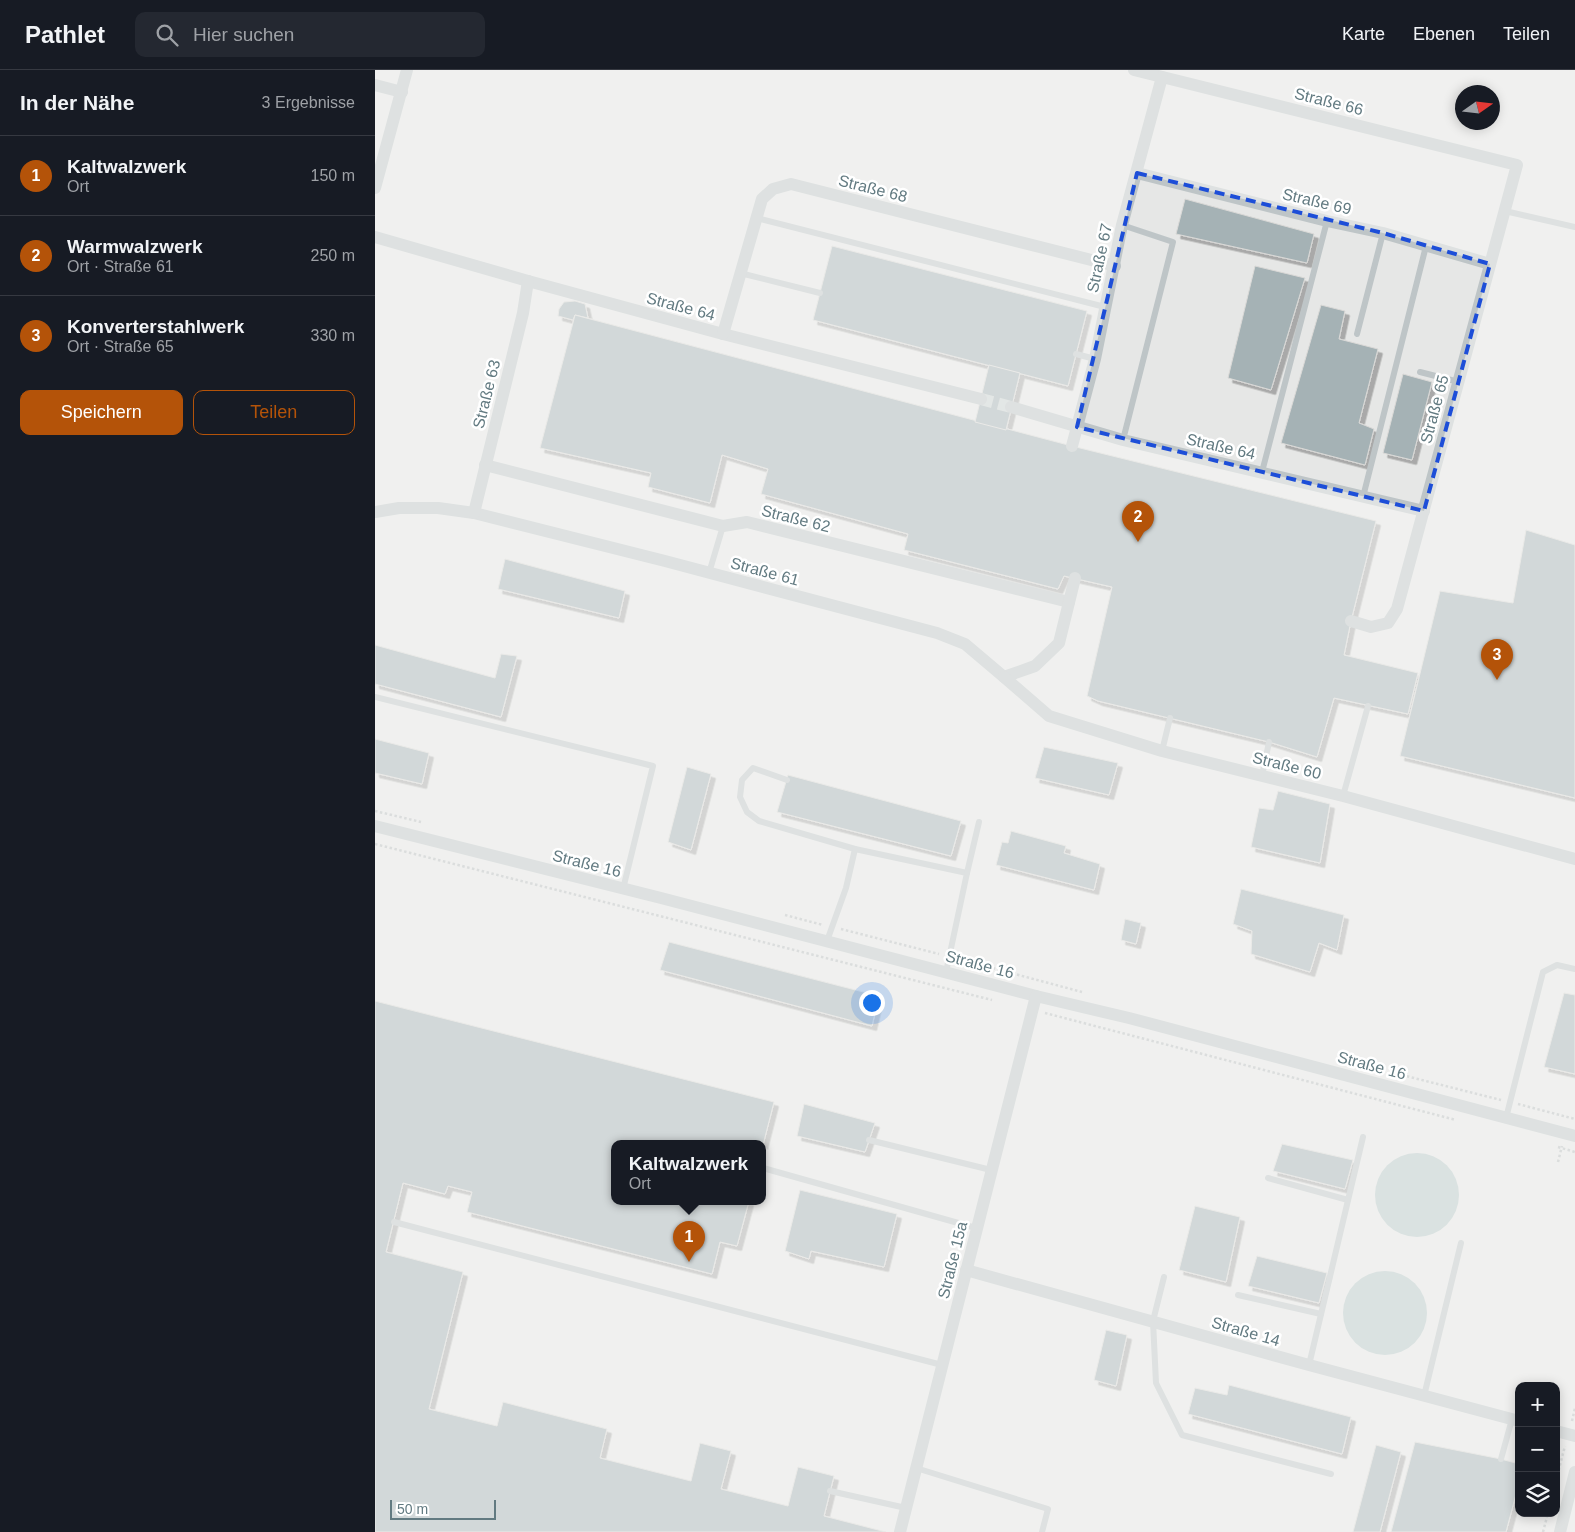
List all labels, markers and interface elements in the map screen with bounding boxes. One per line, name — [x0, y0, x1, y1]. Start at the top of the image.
search box — [135, 12, 485, 57]
text: Pathlet — [25, 21, 105, 48]
icon: search — [153, 21, 181, 49]
text: Hier suchen — [193, 24, 294, 45]
text: Karte — [1342, 24, 1385, 44]
text: Ebenen — [1413, 24, 1475, 44]
text: Teilen — [1503, 24, 1550, 44]
street label: Straße 66 — [1293, 85, 1365, 118]
north arrow — [1455, 85, 1500, 130]
text: In der Nähe — [20, 91, 134, 114]
text: 3 Ergebnisse — [262, 94, 355, 111]
text: Kaltwalzwerk — [67, 156, 186, 177]
text: 1 — [32, 167, 40, 184]
text: 150 m — [311, 167, 355, 184]
street label: Straße 68 — [837, 172, 909, 205]
text: Ort — [67, 178, 89, 195]
street label: Straße 69 — [1281, 185, 1353, 218]
street label: Straße 67 — [1084, 222, 1115, 294]
text: Warmwalzwerk — [67, 236, 203, 257]
text: 2 — [32, 247, 40, 264]
text: 250 m — [311, 247, 355, 264]
text: Ort · Straße 61 — [67, 258, 174, 275]
street label: Straße 64 — [645, 289, 717, 324]
text: Konverterstahlwerk — [67, 316, 244, 337]
text: 3 — [32, 327, 40, 344]
text: 330 m — [311, 327, 355, 344]
text: Ort · Straße 65 — [67, 338, 174, 355]
street label: Straße 63 — [470, 358, 503, 430]
street label: Straße 65 — [1417, 373, 1452, 445]
button: Speichern — [20, 390, 183, 435]
button: Teilen — [193, 390, 355, 435]
street label: Straße 64 — [1185, 430, 1257, 463]
pin: 2 — [1122, 501, 1154, 542]
street label: Straße 62 — [760, 502, 832, 535]
street label: Straße 61 — [729, 554, 801, 589]
pin: 3 — [1481, 639, 1513, 680]
street label: Straße 60 — [1251, 749, 1323, 782]
street label: Straße 16 — [551, 847, 623, 880]
street label: Straße 16 — [944, 947, 1016, 982]
your location — [859, 990, 885, 1016]
street label: Straße 16 — [1336, 1048, 1408, 1083]
popup — [611, 1140, 766, 1205]
text: Kaltwalzwerk — [629, 1153, 748, 1174]
text: Ort — [629, 1175, 651, 1192]
street label: Straße 15a — [935, 1220, 970, 1301]
pin: 1 — [673, 1221, 705, 1262]
street label: Straße 14 — [1210, 1314, 1282, 1349]
map controls — [1515, 1382, 1560, 1517]
button: + — [1515, 1382, 1560, 1427]
button: − — [1515, 1427, 1560, 1472]
button: layers — [1515, 1472, 1560, 1517]
scale bar — [390, 1497, 496, 1520]
text: 50 m — [397, 1501, 428, 1517]

